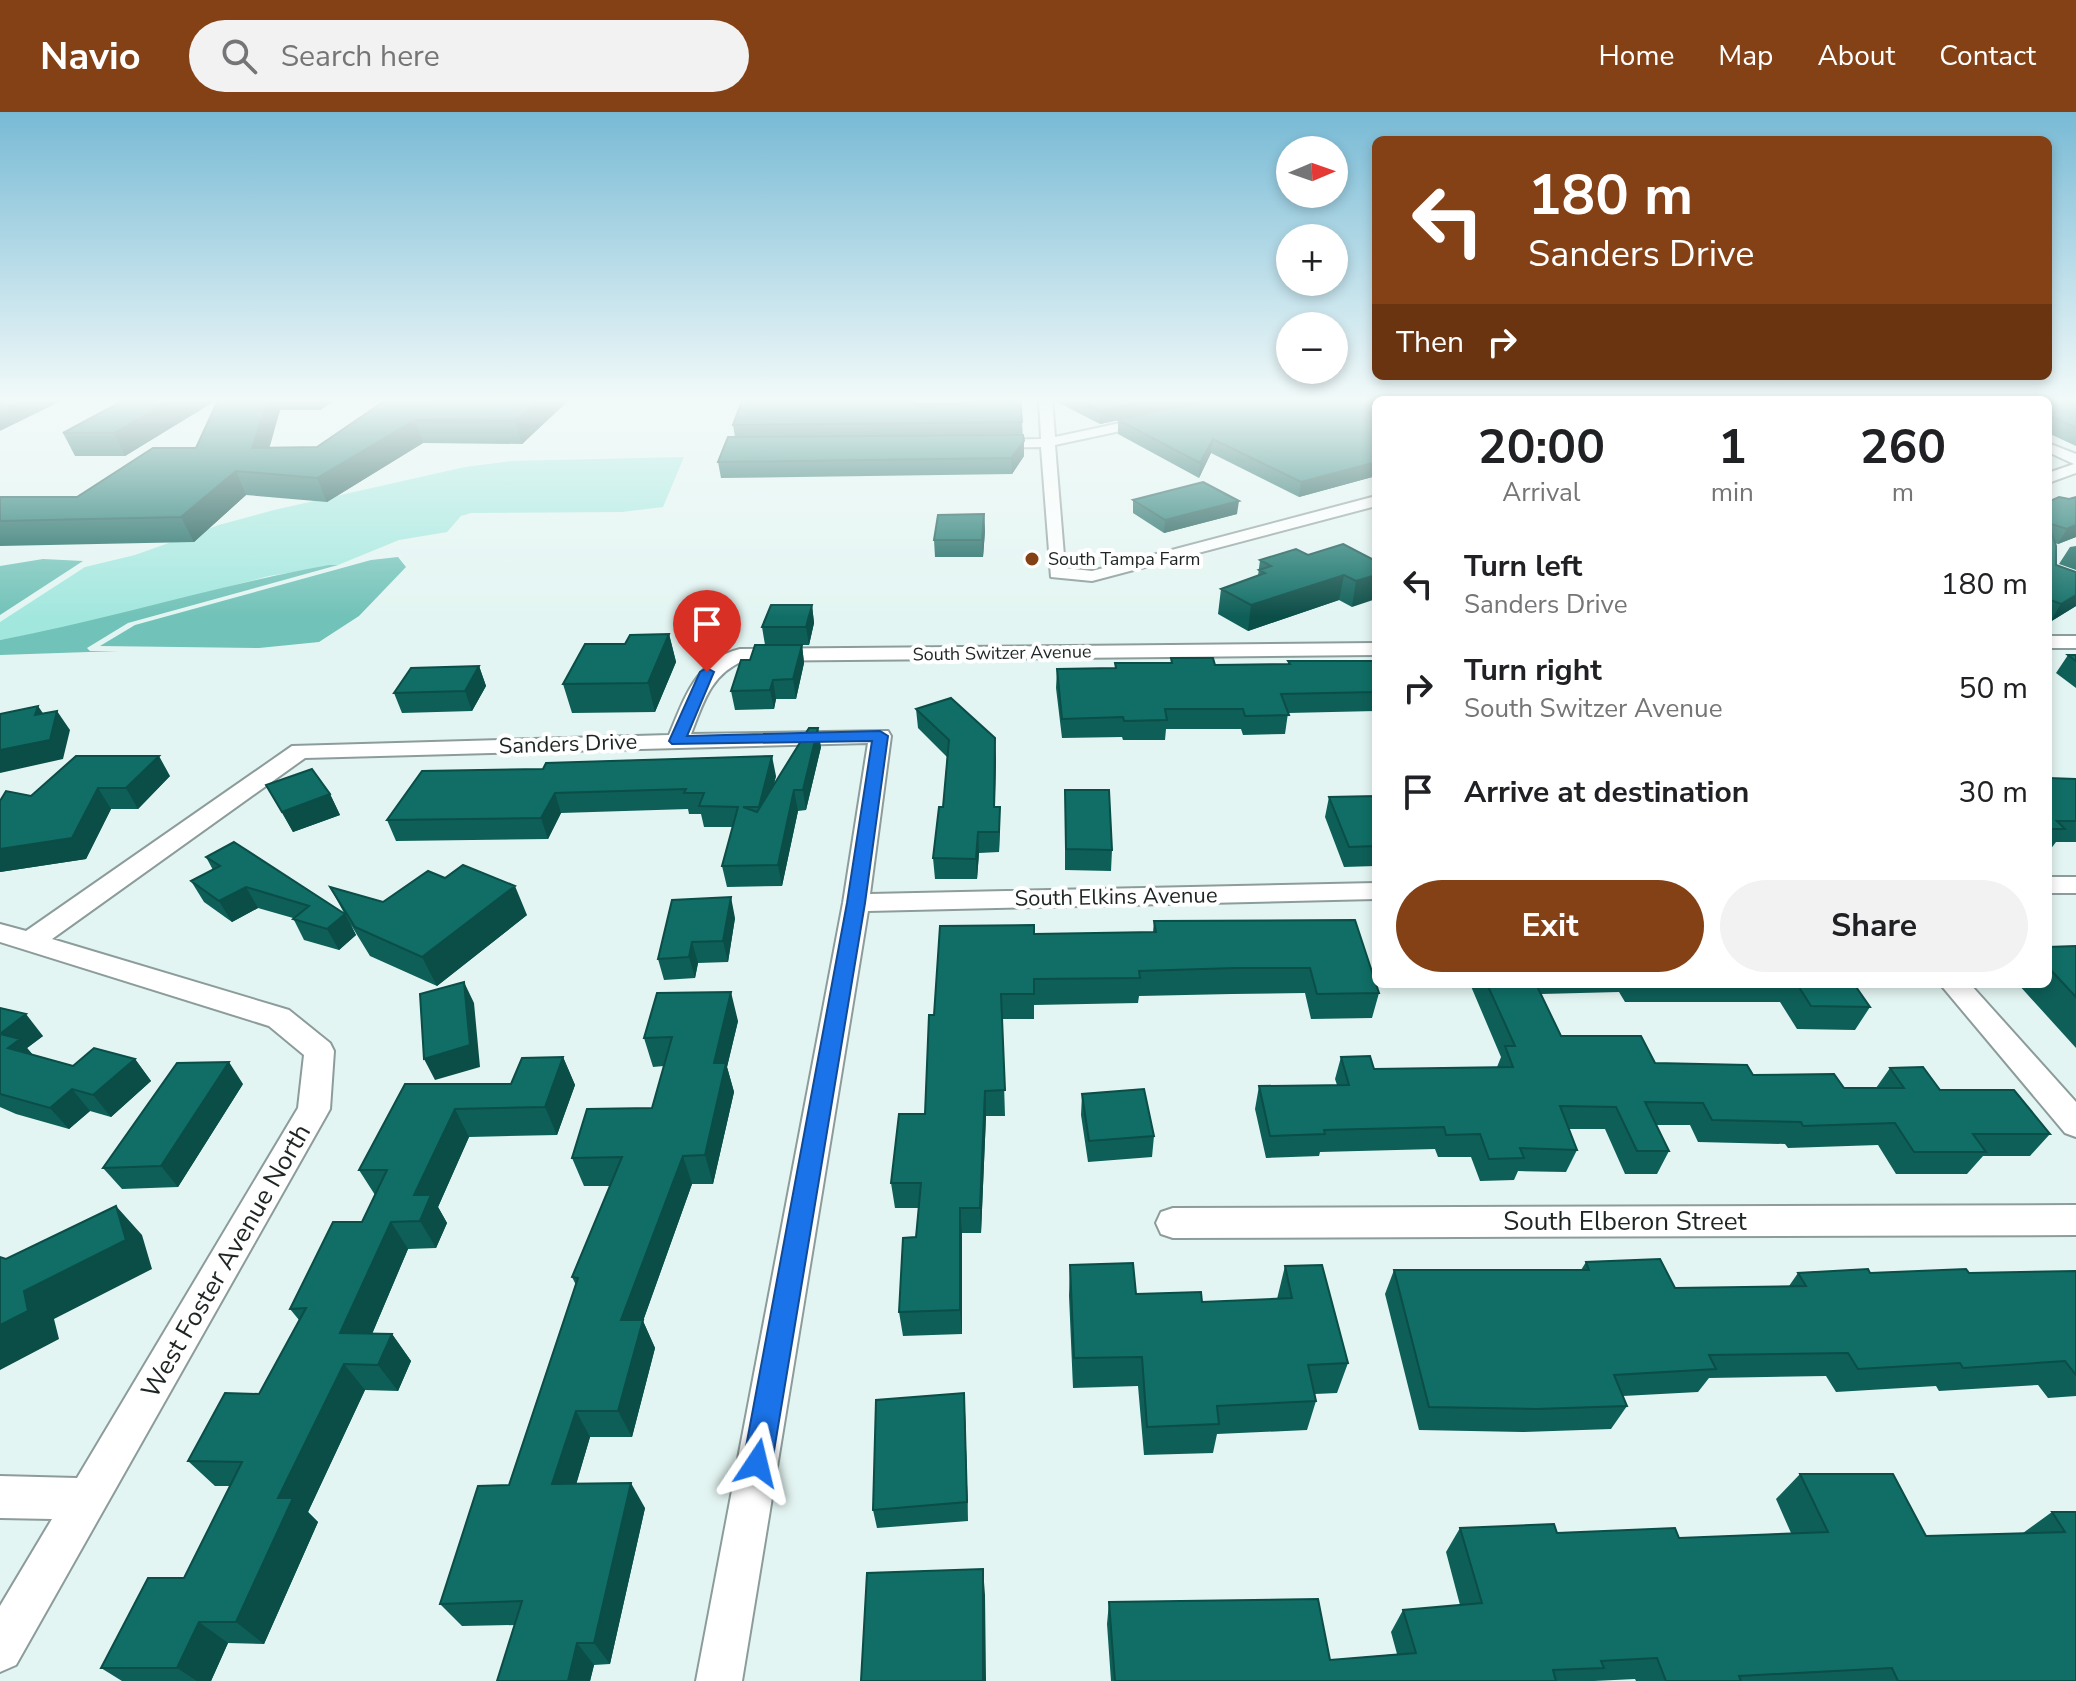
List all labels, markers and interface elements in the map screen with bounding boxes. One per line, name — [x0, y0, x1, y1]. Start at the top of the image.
search box — [189, 20, 749, 92]
text: Navio — [40, 31, 141, 82]
icon: search — [217, 34, 261, 78]
text: Search here — [281, 36, 440, 77]
text: Home — [1599, 37, 1674, 75]
text: Map — [1718, 37, 1773, 75]
text: About — [1817, 37, 1895, 75]
text: Contact — [1939, 37, 2036, 75]
north arrow — [1276, 136, 1348, 208]
map controls — [1276, 136, 1348, 384]
text: 180 m — [1528, 157, 1693, 234]
icon: left — [1396, 168, 1500, 272]
button: + — [1276, 224, 1348, 296]
text: Sanders Drive — [1528, 230, 1754, 279]
button: − — [1276, 312, 1348, 384]
icon: right — [1480, 320, 1524, 364]
text: Then — [1396, 322, 1464, 363]
text: 20:00 — [1478, 414, 1605, 480]
text: 1 — [1718, 414, 1747, 480]
text: 260 — [1860, 414, 1946, 480]
text: Arrival — [1502, 475, 1581, 510]
text: min — [1711, 475, 1754, 510]
text: m — [1892, 475, 1914, 510]
text: Turn left — [1464, 546, 1582, 587]
place label: South Tampa Farm — [1048, 547, 1200, 571]
marker: South Tampa Farm — [1023, 550, 1041, 568]
icon: left — [1396, 562, 1440, 606]
text: 180 m — [1941, 564, 2028, 605]
text: Sanders Drive — [1464, 587, 1628, 622]
pin — [673, 590, 741, 672]
icon: arrive — [685, 602, 729, 646]
street label: South Switzer Avenue — [912, 639, 1092, 667]
text: Turn right — [1464, 650, 1602, 691]
icon: right — [1396, 666, 1440, 710]
text: 50 m — [1959, 668, 2028, 709]
text: South Switzer Avenue — [1464, 691, 1723, 726]
street label: Sanders Drive — [498, 727, 638, 761]
icon: arrive — [1396, 770, 1440, 814]
text: Arrive at destination — [1464, 772, 1749, 813]
text: 30 m — [1959, 772, 2028, 813]
street label: South Elkins Avenue — [1014, 880, 1218, 914]
button: Exit — [1396, 880, 1704, 972]
button: Share — [1720, 880, 2028, 972]
street label: West Foster Avenue North — [133, 1117, 319, 1405]
street label: South Elberon Street — [1503, 1204, 1748, 1239]
position arrow — [715, 1421, 799, 1505]

